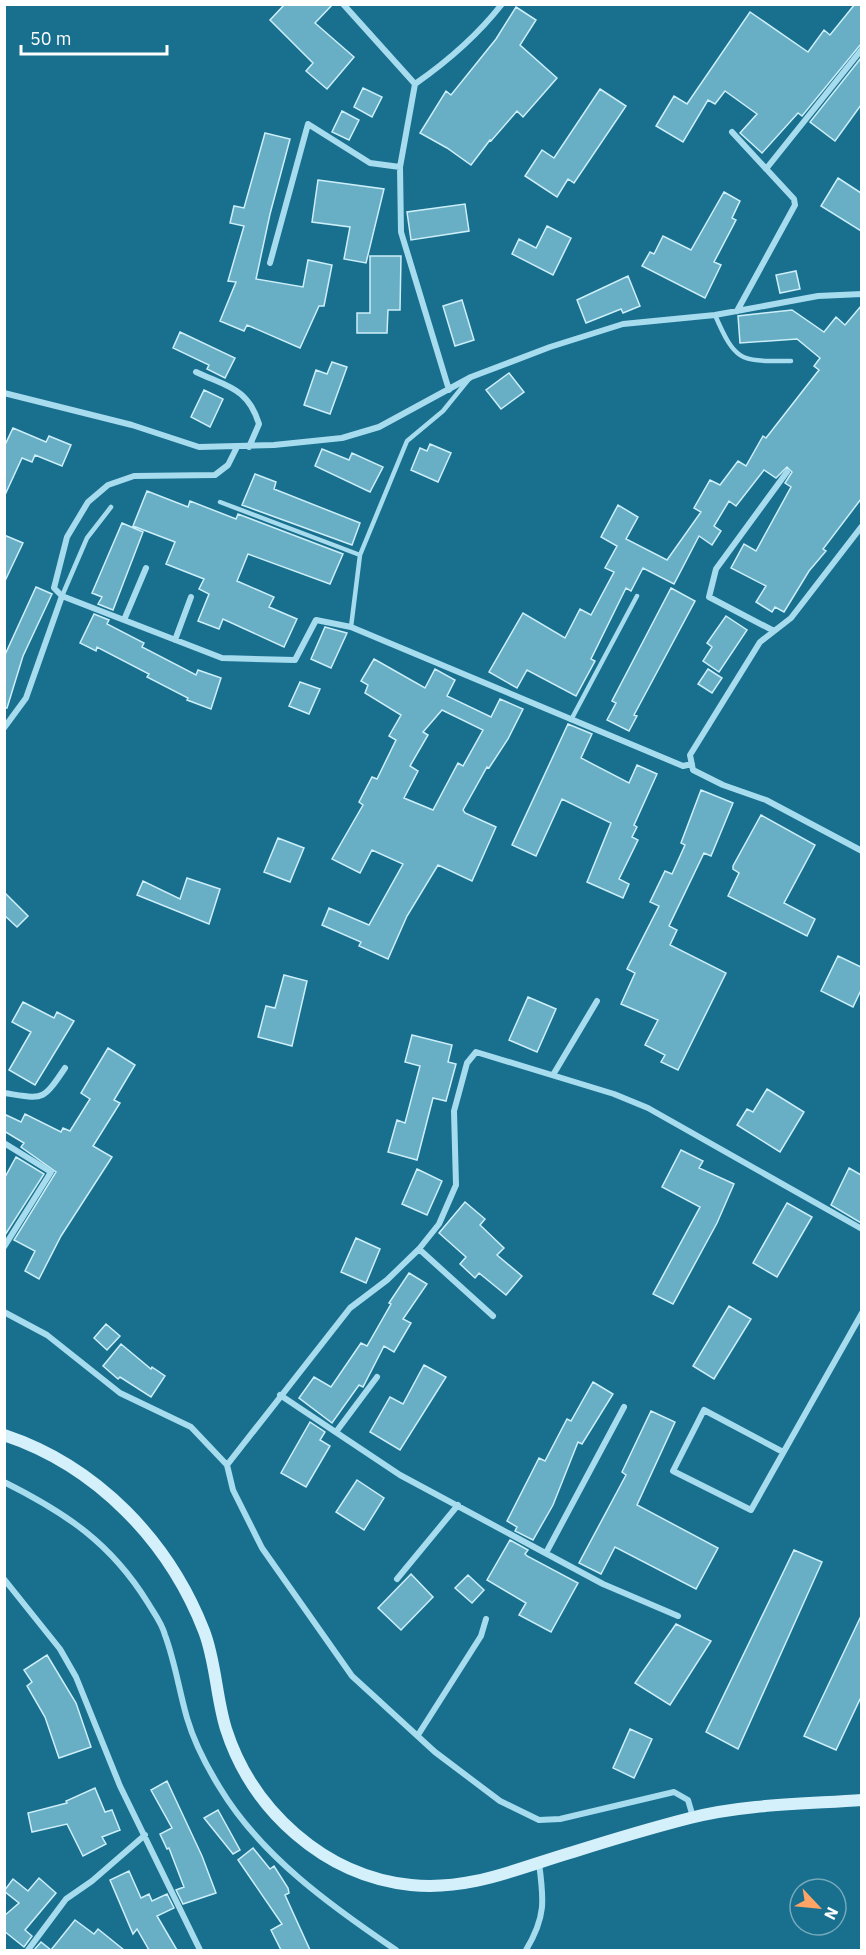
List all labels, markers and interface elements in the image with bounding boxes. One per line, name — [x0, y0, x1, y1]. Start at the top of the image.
scale bar — [21, 18, 166, 56]
text: 50 m — [30, 27, 72, 50]
north arrow — [788, 1877, 848, 1937]
text: N — [820, 1904, 843, 1923]

